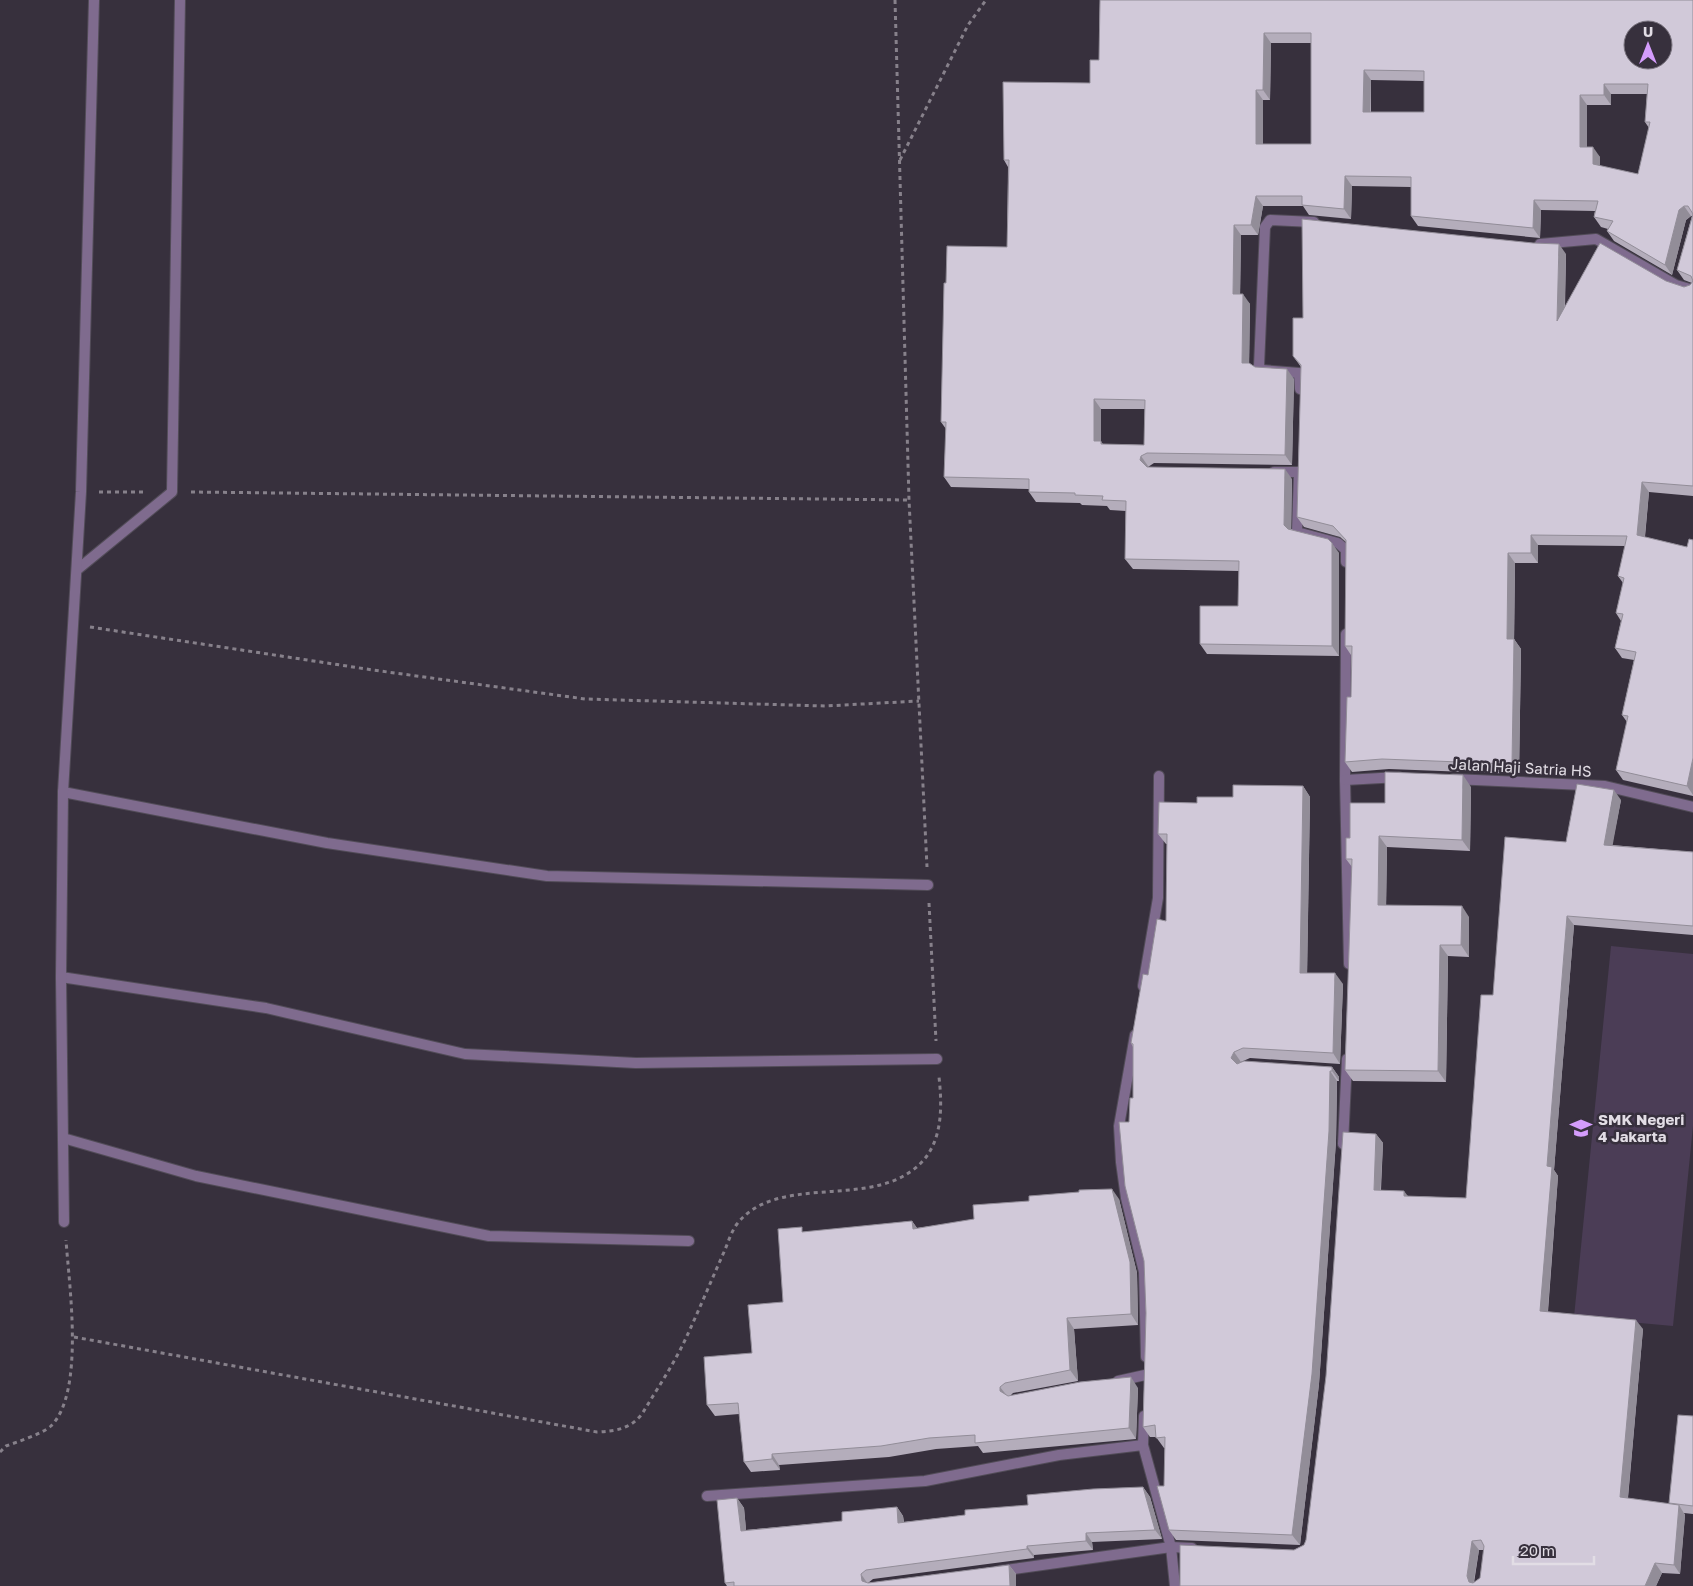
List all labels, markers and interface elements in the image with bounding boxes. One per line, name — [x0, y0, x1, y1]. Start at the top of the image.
north arrow — [1623, 20, 1673, 70]
text: U — [1643, 23, 1653, 40]
street label: Jalan Haji Satria HS — [1450, 754, 1592, 780]
place label: SMK Negeri 4 Jakarta — [1598, 1110, 1684, 1145]
school or university icon: SMK Negeri 4 Jakarta — [1568, 1115, 1594, 1141]
scale bar — [1513, 1534, 1594, 1566]
text: 20 m — [1520, 1541, 1555, 1559]

